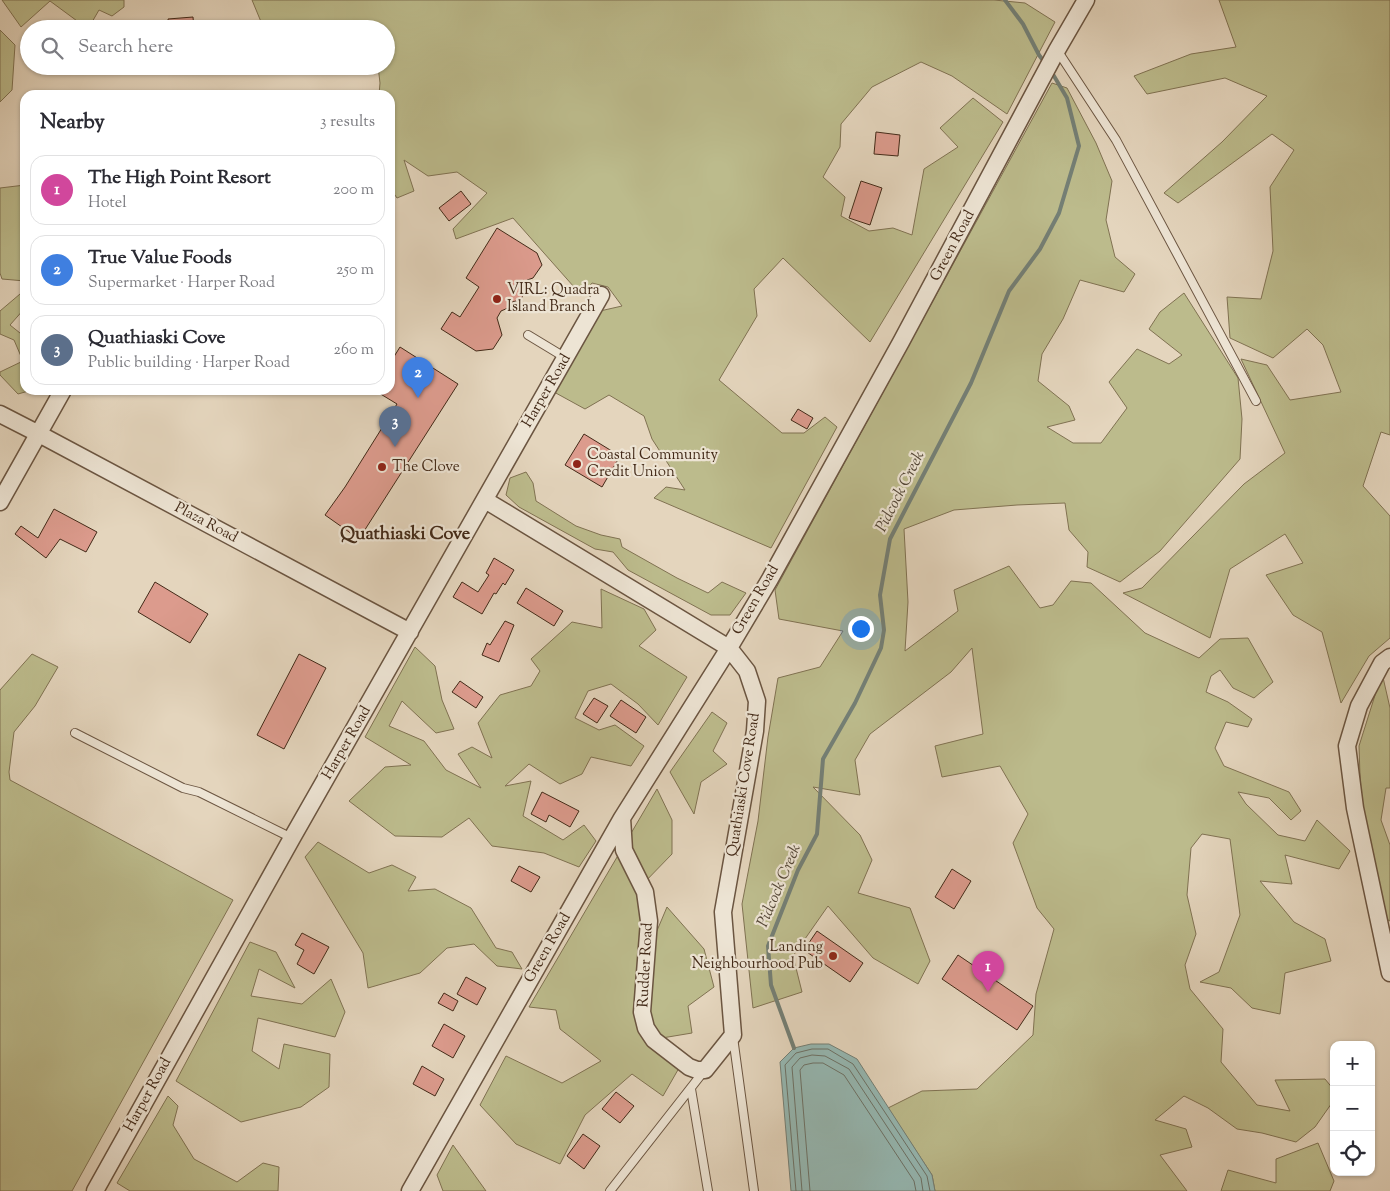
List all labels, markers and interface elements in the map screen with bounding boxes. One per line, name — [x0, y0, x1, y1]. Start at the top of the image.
search box — [20, 20, 395, 75]
icon: search — [38, 34, 66, 62]
text: Search here — [78, 34, 173, 61]
text: Nearby — [40, 108, 105, 138]
text: 3 results — [320, 111, 375, 134]
text: The High Point Resort — [88, 165, 271, 192]
text: 1 — [54, 179, 60, 202]
text: 200 m — [333, 179, 374, 202]
text: Hotel — [88, 192, 127, 215]
street label: Green Road — [926, 206, 981, 285]
text: True Value Foods — [88, 245, 232, 272]
text: 2 — [53, 259, 61, 282]
text: 250 m — [336, 259, 374, 282]
text: Supermarket · Harper Road — [88, 272, 275, 295]
place label: VIRL: Quadra Island Branch — [507, 280, 600, 318]
marker: VIRL: Quadra Island Branch — [491, 293, 503, 305]
text: Quathiaski Cove — [88, 325, 225, 352]
text: 3 — [54, 339, 60, 362]
text: 260 m — [333, 339, 374, 362]
street label: Harper Road — [517, 350, 577, 432]
text: Public building · Harper Road — [88, 352, 290, 375]
pin: 2 — [402, 357, 434, 398]
pin: 3 — [379, 406, 411, 447]
place label: Coastal Community Credit Union — [587, 445, 718, 483]
water label: Pidcock Creek — [871, 448, 931, 536]
place label: The Clove — [392, 457, 460, 478]
marker: Coastal Community Credit Union — [571, 458, 583, 470]
marker: The Clove — [376, 461, 388, 473]
street label: Plaza Road — [171, 498, 242, 549]
district label: Quathiaski Cove — [340, 522, 471, 548]
street label: Green Road — [727, 561, 785, 639]
your location — [848, 616, 874, 642]
street label: Harper Road — [317, 702, 377, 784]
street label: Quathiaski Cove Road — [722, 711, 766, 858]
water label: Pidcock Creek — [752, 841, 808, 931]
street label: Green Road — [519, 909, 577, 987]
street label: Rudder Road — [633, 921, 659, 1008]
place label: Landing Neighbourhood Pub — [692, 937, 823, 975]
marker: Landing Neighbourhood Pub — [827, 950, 839, 962]
pin: 1 — [972, 951, 1004, 992]
map controls — [1330, 1041, 1375, 1176]
button: + — [1330, 1041, 1375, 1086]
street label: Harper Road — [119, 1054, 177, 1136]
button: − — [1330, 1086, 1375, 1131]
button: locate — [1330, 1131, 1375, 1176]

